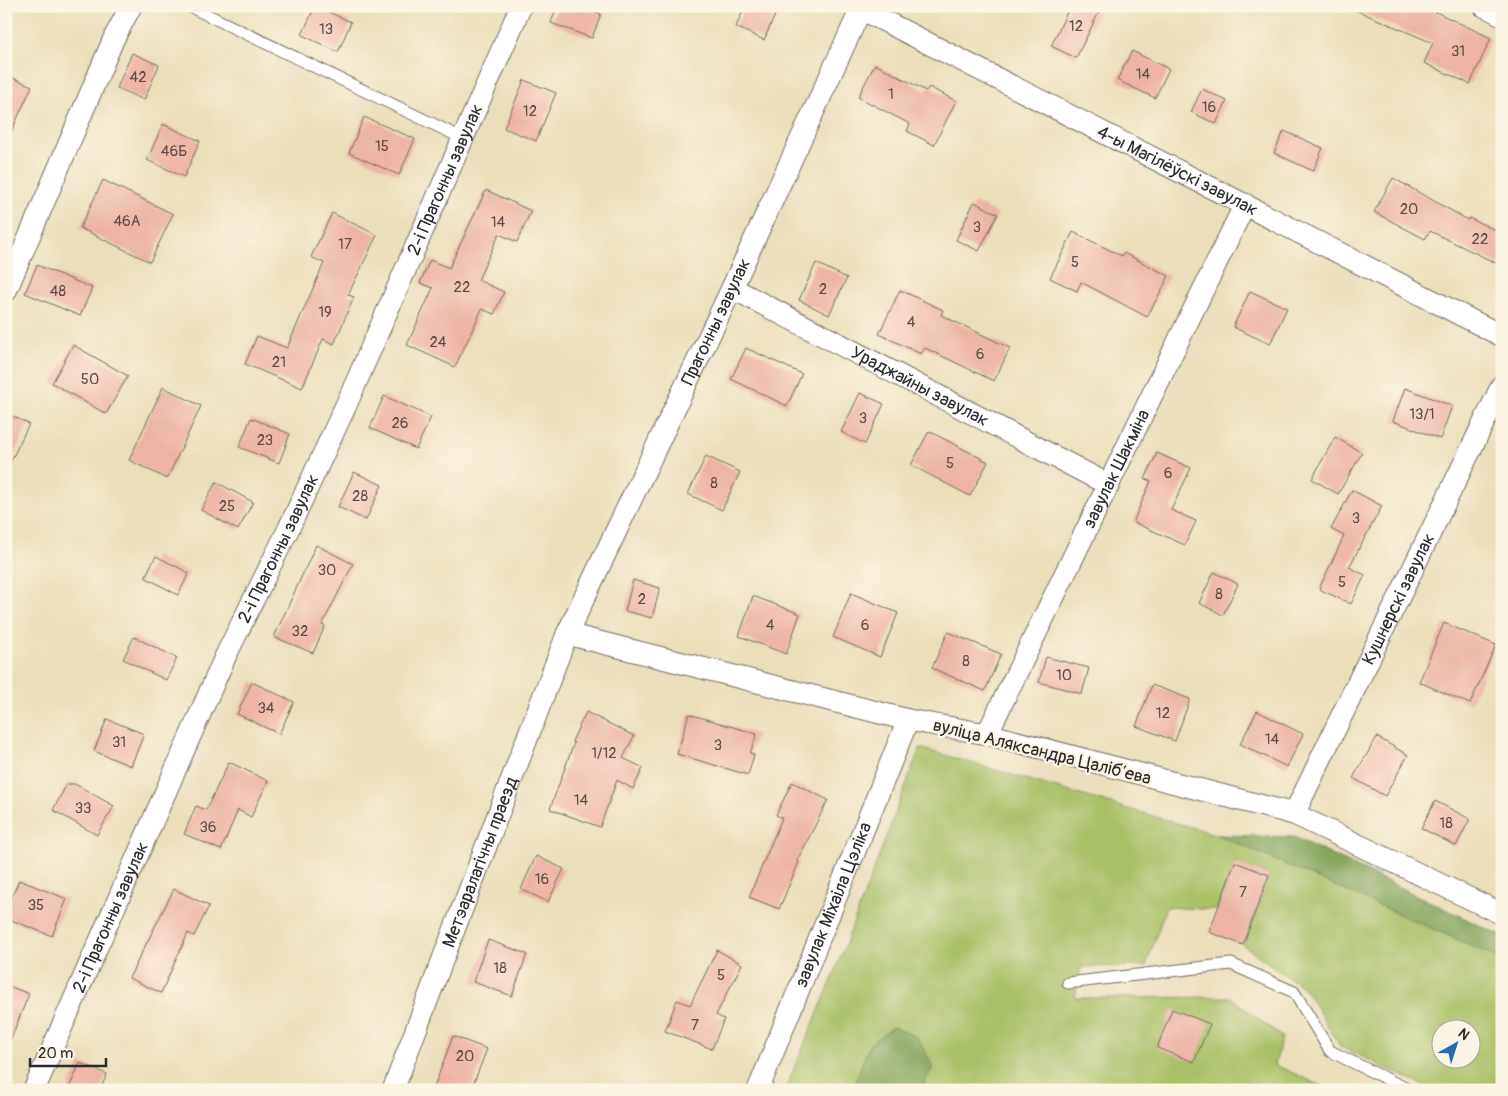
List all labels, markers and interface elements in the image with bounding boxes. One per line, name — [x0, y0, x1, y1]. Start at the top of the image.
house number: 12 — [1069, 17, 1083, 36]
house number: 13 — [319, 20, 333, 39]
house number: 31 — [1451, 42, 1465, 61]
house number: 14 — [1136, 65, 1151, 84]
house number: 42 — [129, 68, 147, 87]
house number: 1 — [888, 85, 894, 104]
house number: 16 — [1202, 98, 1216, 117]
street label: 2-і Прагонны завулак — [402, 101, 488, 259]
house number: 12 — [523, 102, 537, 121]
street label: 4-ы Магілёўскі завулак — [1093, 120, 1262, 221]
house number: 15 — [375, 137, 389, 156]
house number: 46Б — [161, 142, 187, 161]
house number: 20 — [1400, 200, 1418, 219]
house number: 46А — [113, 212, 141, 231]
house number: 14 — [491, 213, 506, 232]
house number: 3 — [973, 218, 981, 237]
house number: 22 — [1472, 230, 1488, 249]
house number: 17 — [338, 235, 352, 254]
house number: 5 — [1071, 253, 1079, 272]
street label: Прагонны завулак — [676, 255, 756, 389]
house number: 22 — [454, 278, 470, 297]
house number: 2 — [819, 280, 827, 299]
house number: 48 — [50, 282, 67, 301]
house number: 19 — [318, 303, 332, 322]
house number: 4 — [907, 313, 916, 332]
house number: 24 — [429, 333, 447, 352]
street label: Ураджайны завулак — [847, 341, 993, 432]
house number: 6 — [976, 345, 984, 364]
house number: 21 — [272, 353, 286, 372]
house number: 50 — [81, 370, 99, 389]
street label: завулак Шакміна — [1077, 405, 1155, 532]
house number: 13/1 — [1409, 405, 1435, 424]
house number: 3 — [859, 409, 867, 428]
house number: 26 — [391, 414, 409, 433]
house number: 23 — [257, 431, 273, 450]
house number: 5 — [946, 454, 954, 473]
house number: 6 — [1164, 464, 1172, 483]
street label: 2-і Прагонны завулак — [232, 471, 324, 627]
house number: 8 — [710, 474, 718, 493]
house number: 28 — [352, 487, 368, 506]
house number: 25 — [219, 497, 235, 516]
house number: 3 — [1352, 509, 1360, 528]
street label: Кушнерскі завулак — [1357, 529, 1440, 669]
house number: 30 — [318, 561, 336, 580]
house number: 5 — [1338, 573, 1346, 592]
house number: 8 — [1215, 585, 1223, 604]
house number: 2 — [638, 590, 646, 609]
house number: 4 — [766, 616, 775, 635]
house number: 6 — [861, 616, 869, 635]
house number: 32 — [292, 622, 308, 641]
house number: 8 — [962, 652, 970, 671]
house number: 10 — [1056, 666, 1072, 685]
house number: 34 — [257, 699, 275, 718]
house number: 12 — [1156, 704, 1170, 723]
street label: вуліца Аляксандра Цалібʼева — [930, 714, 1154, 790]
house number: 14 — [1265, 730, 1280, 749]
house number: 31 — [112, 733, 126, 752]
house number: 3 — [714, 736, 722, 755]
house number: 1/12 — [591, 744, 617, 763]
street label: Метэаралагічны праезд — [437, 773, 523, 951]
house number: 14 — [574, 791, 589, 810]
house number: 33 — [75, 799, 91, 818]
house number: 18 — [1439, 814, 1453, 833]
house number: 36 — [199, 818, 217, 837]
street label: завулак Міхаіла Цэліка — [789, 819, 877, 991]
street label: 2-і Прагонны завулак — [67, 838, 154, 996]
house number: 16 — [535, 870, 549, 889]
house number: 7 — [1239, 883, 1247, 902]
house number: 35 — [28, 896, 44, 915]
house number: 18 — [493, 959, 507, 978]
house number: 5 — [717, 966, 725, 985]
house number: 7 — [691, 1016, 699, 1035]
north arrow — [1430, 1018, 1480, 1068]
text: N — [1455, 1025, 1473, 1044]
scale bar — [30, 1036, 106, 1068]
text: 20 m — [38, 1044, 73, 1063]
house number: 20 — [456, 1047, 474, 1066]

